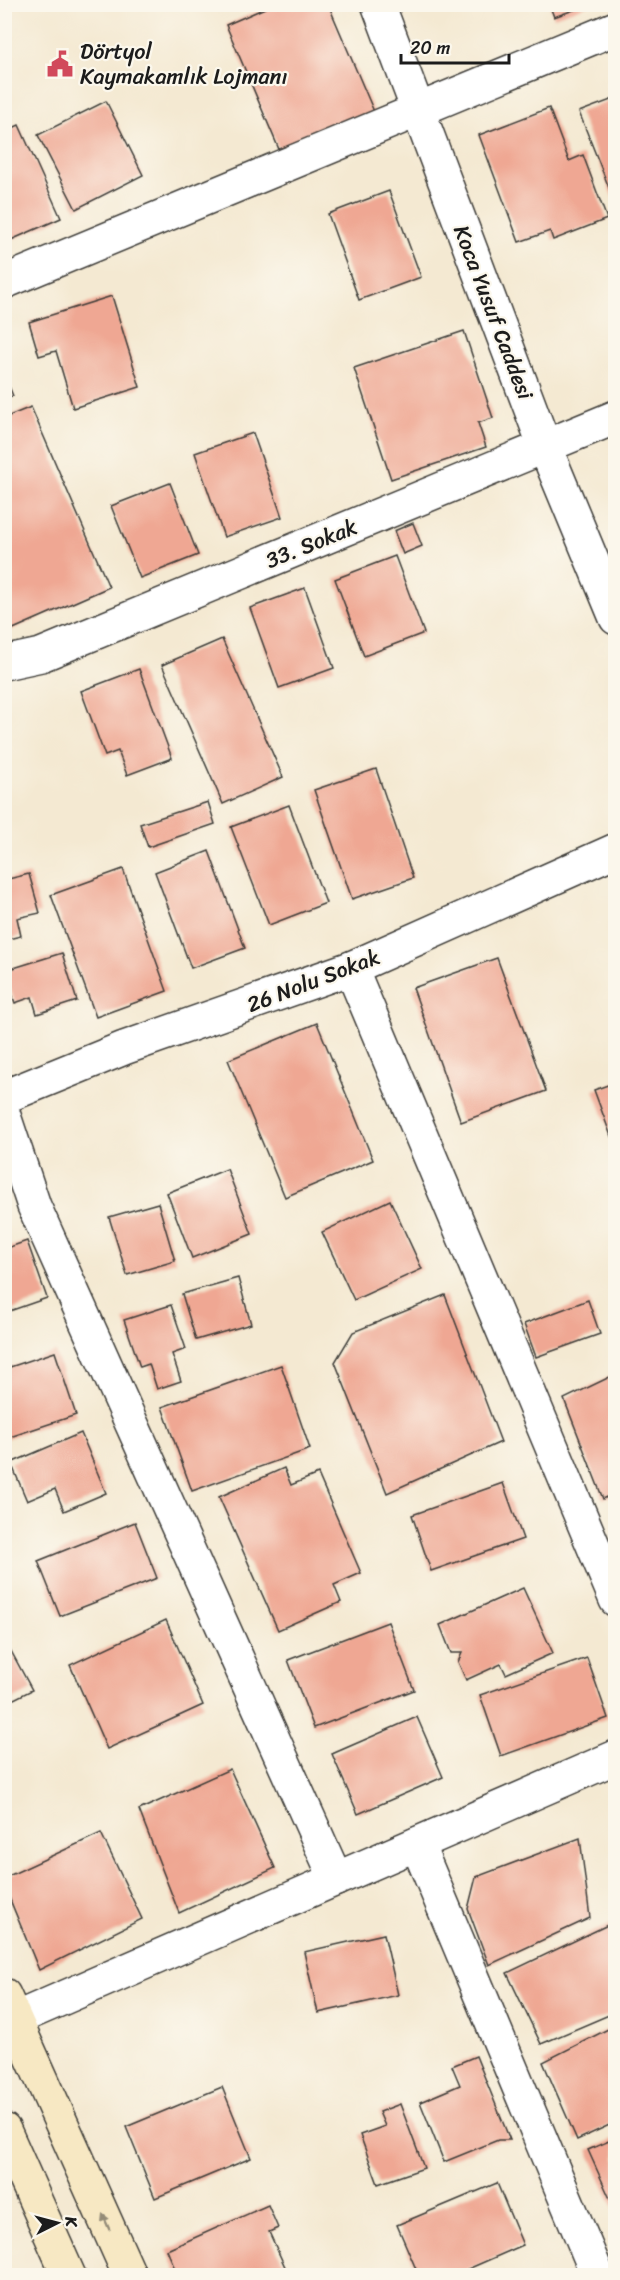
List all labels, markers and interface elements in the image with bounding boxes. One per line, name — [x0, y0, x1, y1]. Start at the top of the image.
scale bar — [401, 27, 509, 65]
place label: Dörtyol Kaymakamlık Lojmanı — [80, 32, 288, 96]
text: 20 m — [410, 32, 450, 64]
public building icon: Dörtyol Kaymakamlık Lojmanı — [45, 49, 75, 79]
street label: Koca Yusuf Caddesi — [442, 219, 545, 406]
street label: 33. Sokak — [259, 507, 363, 580]
street label: 26 Nolu Sokak — [241, 937, 386, 1024]
north arrow — [27, 2193, 87, 2253]
one-way arrow — [101, 2213, 111, 2231]
text: K — [56, 2214, 86, 2229]

